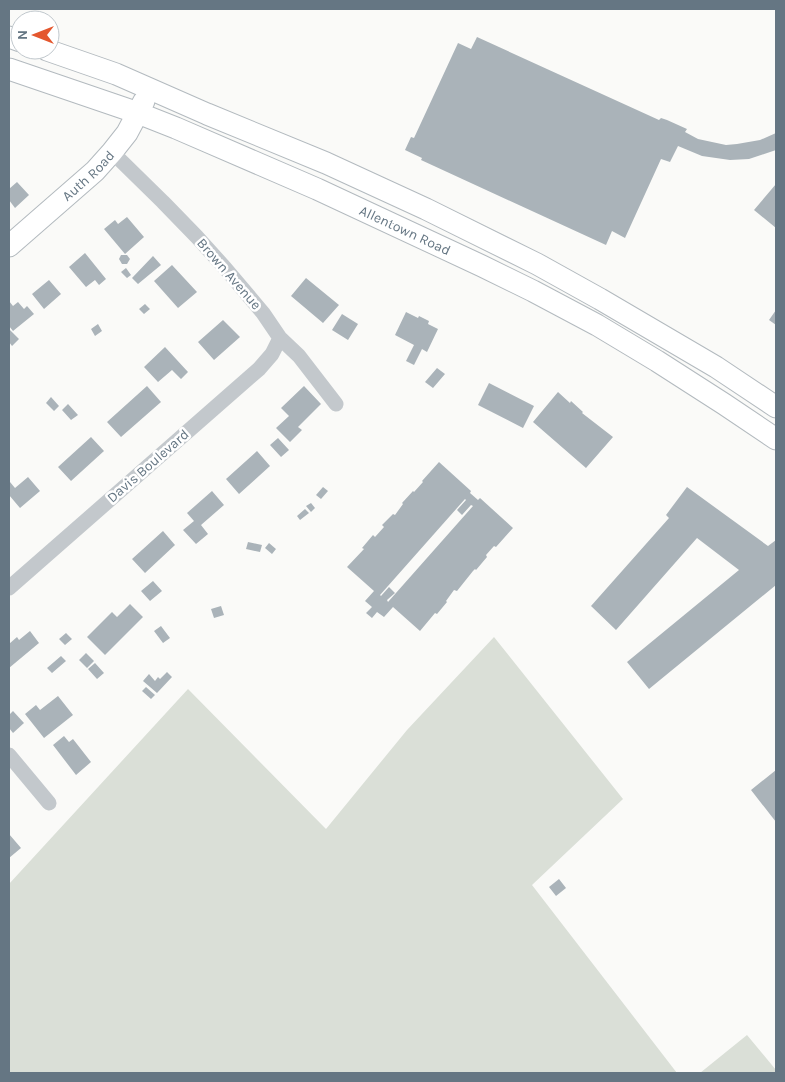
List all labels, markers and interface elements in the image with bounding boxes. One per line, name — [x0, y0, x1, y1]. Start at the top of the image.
north arrow — [10, 10, 60, 60]
text: N — [14, 30, 31, 40]
street label: Auth Road — [58, 147, 118, 204]
street label: Allentown Road — [357, 202, 453, 259]
street label: Brown Avenue — [193, 235, 265, 313]
street label: Davis Boulevard — [104, 426, 192, 506]

